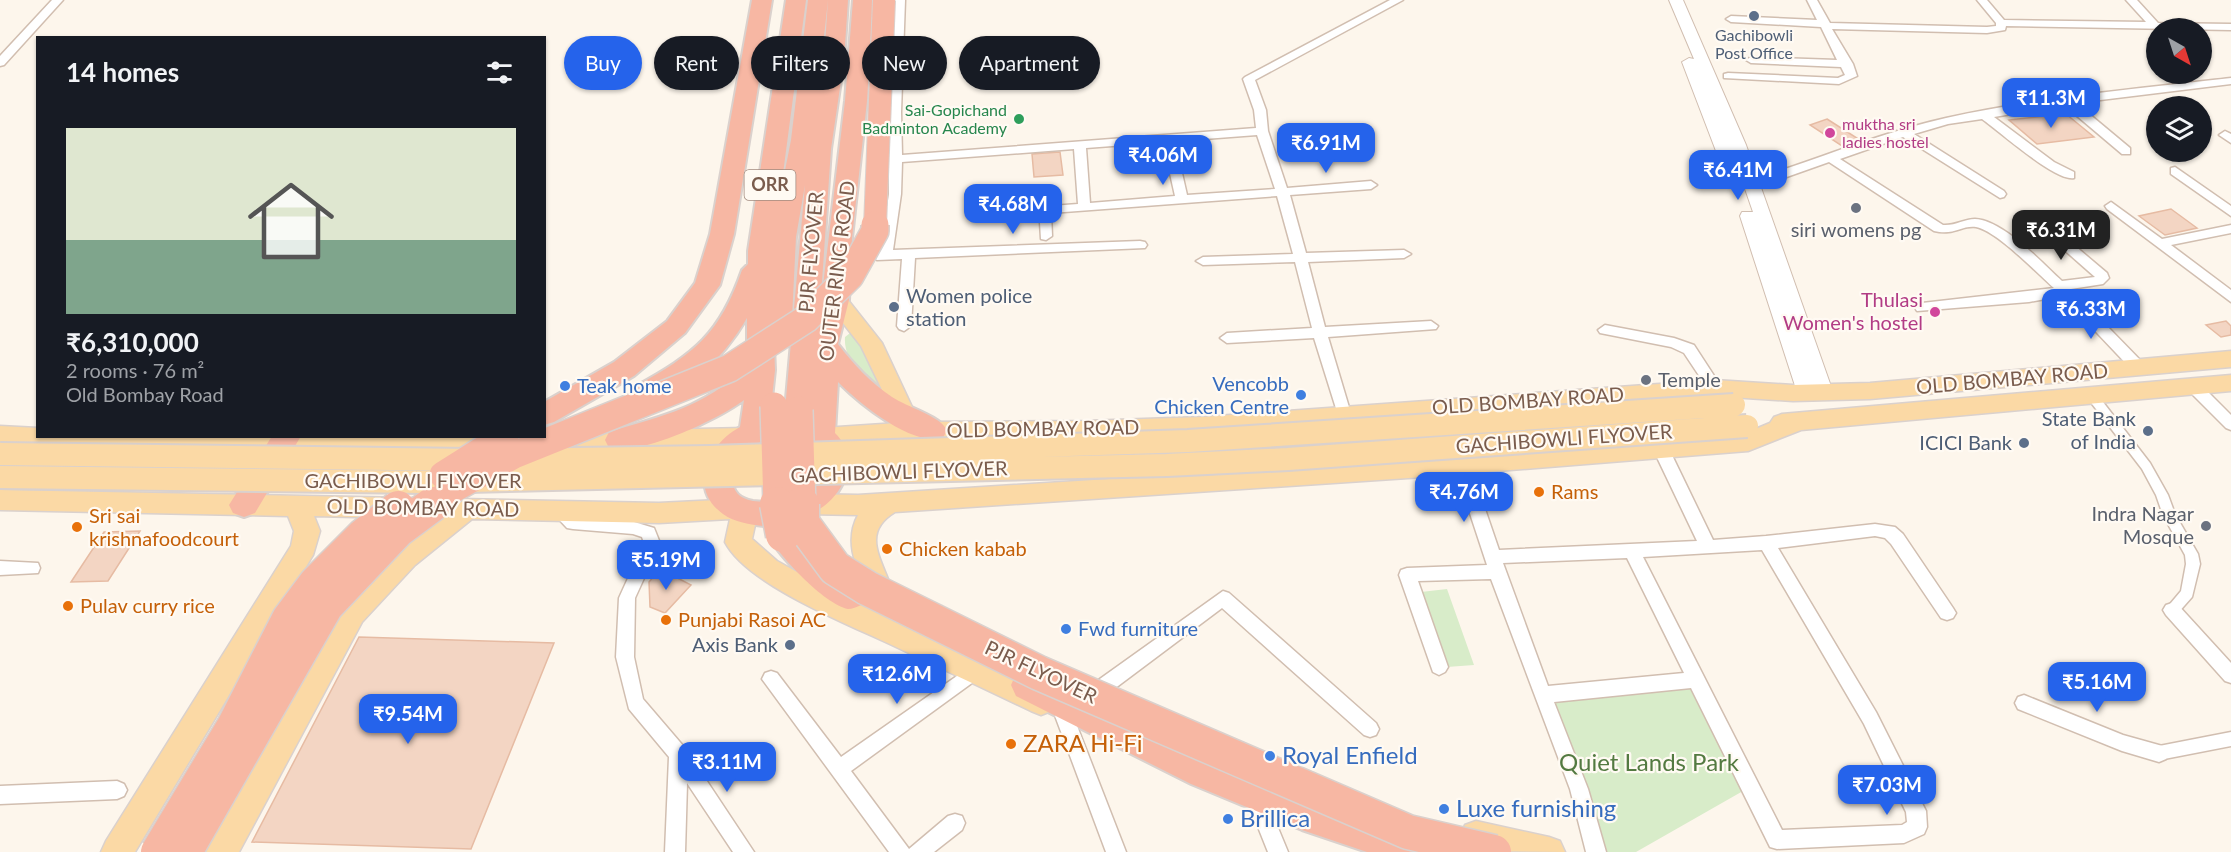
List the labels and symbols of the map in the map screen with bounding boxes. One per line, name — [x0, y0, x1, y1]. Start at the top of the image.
marker: Gachibowli Post Office — [1747, 9, 1761, 23]
north arrow — [2146, 18, 2212, 84]
place label: Gachibowli Post Office — [1715, 25, 1793, 62]
pin: ₹11.3M — [2002, 78, 2100, 129]
place label: Sai-Gopichand Badminton Academy — [862, 100, 1008, 137]
marker: Sai-Gopichand Badminton Academy — [1012, 112, 1026, 126]
place label: muktha sri ladies hostel — [1842, 114, 1929, 151]
pin: ₹6.91M — [1277, 123, 1375, 174]
marker: muktha sri ladies hostel — [1823, 126, 1837, 140]
pin: ₹4.06M — [1114, 135, 1212, 186]
pin: ₹6.41M — [1689, 150, 1787, 201]
road number: ORR — [744, 170, 796, 200]
street label: OUTER RING ROAD — [813, 179, 859, 362]
pin: ₹4.68M — [964, 184, 1062, 235]
street label: PJR FLYOVER — [793, 190, 827, 313]
marker: siri womens pg — [1849, 201, 1863, 215]
pin: ₹6.31M — [2012, 210, 2110, 261]
place label: siri womens pg — [1791, 217, 1921, 241]
place label: Women police station — [906, 283, 1032, 330]
place label: Thulasi Women's hostel — [1783, 287, 1923, 334]
pin: ₹6.33M — [2042, 289, 2140, 340]
marker: Women police station — [887, 300, 901, 314]
marker: Thulasi Women's hostel — [1928, 305, 1942, 319]
street label: OLD BOMBAY ROAD — [1915, 358, 2109, 398]
place label: Temple — [1658, 367, 1721, 391]
place label: Vencobb Chicken Centre — [1154, 371, 1289, 418]
place label: Teak home — [577, 373, 672, 397]
marker: Temple — [1639, 373, 1653, 387]
marker: Teak home — [558, 379, 572, 393]
street label: OLD BOMBAY ROAD — [1431, 381, 1625, 419]
marker: Vencobb Chicken Centre — [1294, 388, 1308, 402]
place label: State Bank of India — [2042, 406, 2137, 453]
street label: OLD BOMBAY ROAD — [946, 414, 1139, 442]
street label: GACHIBOWLI FLYOVER — [1455, 418, 1673, 458]
marker: State Bank of India — [2141, 424, 2155, 438]
place label: ICICI Bank — [1919, 430, 2013, 454]
marker: ICICI Bank — [2017, 436, 2031, 450]
street label: GACHIBOWLI FLYOVER — [790, 455, 1008, 487]
street label: GACHIBOWLI FLYOVER — [305, 468, 522, 492]
pin: ₹4.76M — [1415, 472, 1513, 523]
place label: Rams — [1551, 479, 1598, 503]
marker: Rams — [1532, 485, 1546, 499]
street label: OLD BOMBAY ROAD — [327, 493, 520, 521]
place label: Indra Nagar Mosque — [2091, 501, 2195, 548]
place label: Sri sai krishnafoodcourt — [89, 503, 239, 550]
marker: Indra Nagar Mosque — [2199, 519, 2213, 533]
marker: Sri sai krishnafoodcourt — [70, 520, 84, 534]
place label: Chicken kabab — [899, 536, 1027, 560]
pin: ₹5.19M — [617, 540, 715, 591]
marker: Chicken kabab — [880, 542, 894, 556]
place label: Pulav curry rice — [80, 593, 215, 617]
marker: Pulav curry rice — [61, 599, 75, 613]
place label: Punjabi Rasoi AC — [678, 607, 826, 631]
marker: Punjabi Rasoi AC — [659, 613, 673, 627]
place label: Fwd furniture — [1078, 616, 1198, 640]
marker: Fwd furniture — [1059, 622, 1073, 636]
place label: Axis Bank — [692, 632, 779, 656]
street label: PJR FLYOVER — [981, 635, 1102, 708]
marker: Axis Bank — [783, 638, 797, 652]
pin: ₹12.6M — [848, 654, 946, 705]
pin: ₹5.16M — [2048, 662, 2146, 713]
pin: ₹9.54M — [359, 694, 457, 745]
place label: ZARA Hi-Fi — [1023, 728, 1142, 757]
marker: ZARA Hi-Fi — [1004, 737, 1018, 751]
place label: Royal Enfield — [1282, 740, 1418, 769]
pin: ₹3.11M — [678, 742, 776, 793]
park label: Quiet Lands Park — [1559, 747, 1740, 776]
marker: Royal Enfield — [1263, 749, 1277, 763]
pin: ₹7.03M — [1838, 765, 1936, 816]
place label: Luxe furnishing — [1456, 793, 1616, 822]
marker: Luxe furnishing — [1437, 802, 1451, 816]
place label: Brillica — [1240, 803, 1310, 832]
marker: Brillica — [1221, 812, 1235, 826]

